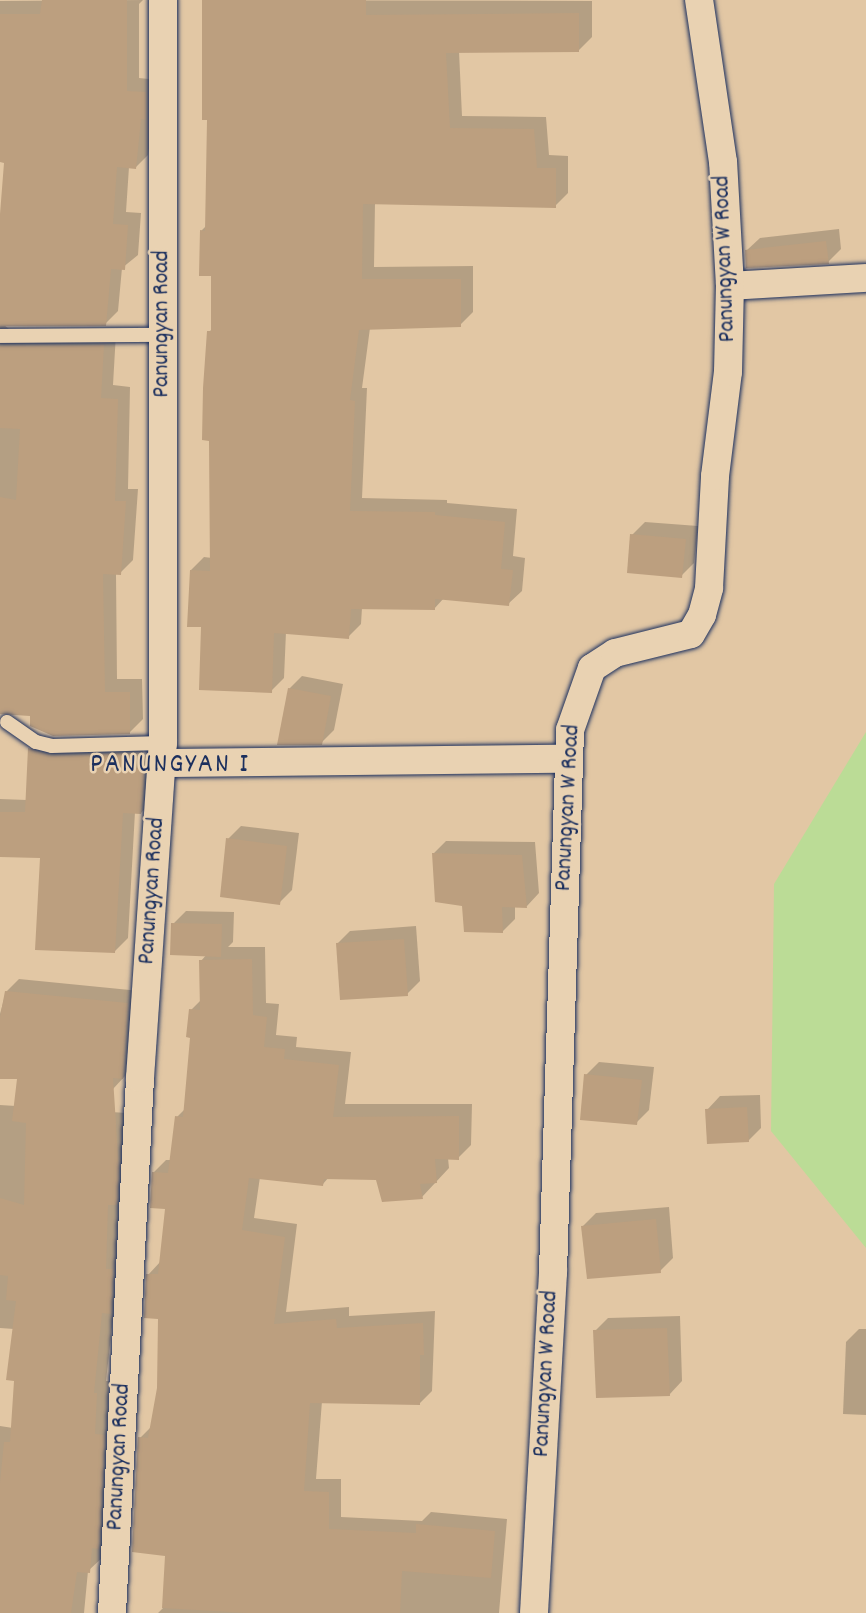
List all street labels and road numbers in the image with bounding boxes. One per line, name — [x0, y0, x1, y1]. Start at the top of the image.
street label: Panungyan W Road — [709, 175, 743, 343]
street label: Panungyan Road — [149, 250, 177, 398]
street label: Panungyan W Road — [550, 724, 588, 892]
street label: Panungyan Road — [133, 816, 173, 966]
street label: Panungyan W Road — [528, 1290, 566, 1458]
street label: Panungyan Road — [102, 1383, 138, 1531]

